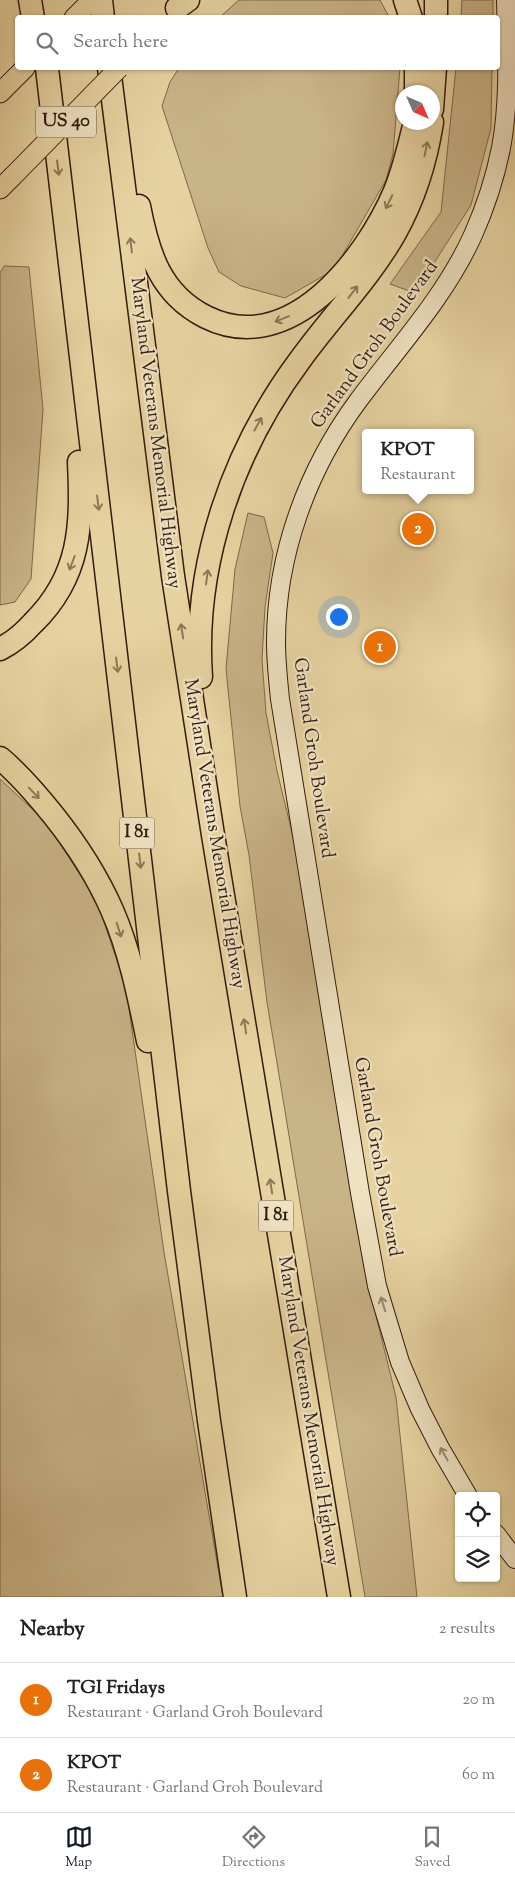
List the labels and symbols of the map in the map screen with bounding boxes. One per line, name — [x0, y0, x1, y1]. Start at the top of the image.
north arrow — [395, 85, 440, 130]
road number: US 40 — [36, 106, 96, 138]
one-way arrow — [422, 142, 431, 158]
one-way arrow — [53, 160, 63, 176]
one-way arrow — [384, 194, 394, 209]
one-way arrow — [126, 237, 136, 253]
street label: Garland Groh Boulevard — [305, 255, 446, 435]
street label: Maryland Veterans Memorial Highway — [122, 276, 188, 591]
one-way arrow — [347, 286, 358, 299]
one-way arrow — [275, 315, 290, 325]
one-way arrow — [254, 417, 263, 432]
one-way arrow — [93, 495, 103, 511]
pin: 2 — [402, 510, 434, 548]
one-way arrow — [66, 555, 76, 570]
one-way arrow — [202, 570, 212, 586]
your location — [326, 604, 352, 630]
one-way arrow — [176, 624, 186, 640]
pin: 1 — [364, 628, 396, 666]
one-way arrow — [112, 656, 122, 672]
street label: Garland Groh Boulevard — [286, 656, 340, 860]
street label: Maryland Veterans Memorial Highway — [176, 677, 252, 992]
one-way arrow — [28, 786, 40, 798]
road number: I 81 — [120, 818, 154, 848]
one-way arrow — [135, 852, 145, 868]
one-way arrow — [115, 922, 124, 937]
one-way arrow — [239, 1018, 249, 1034]
street label: Garland Groh Boulevard — [346, 1055, 408, 1259]
one-way arrow — [266, 1179, 276, 1195]
road number: I 81 — [258, 1200, 294, 1232]
street label: Maryland Veterans Memorial Highway — [270, 1254, 346, 1569]
one-way arrow — [377, 1296, 387, 1312]
one-way arrow — [438, 1447, 448, 1461]

